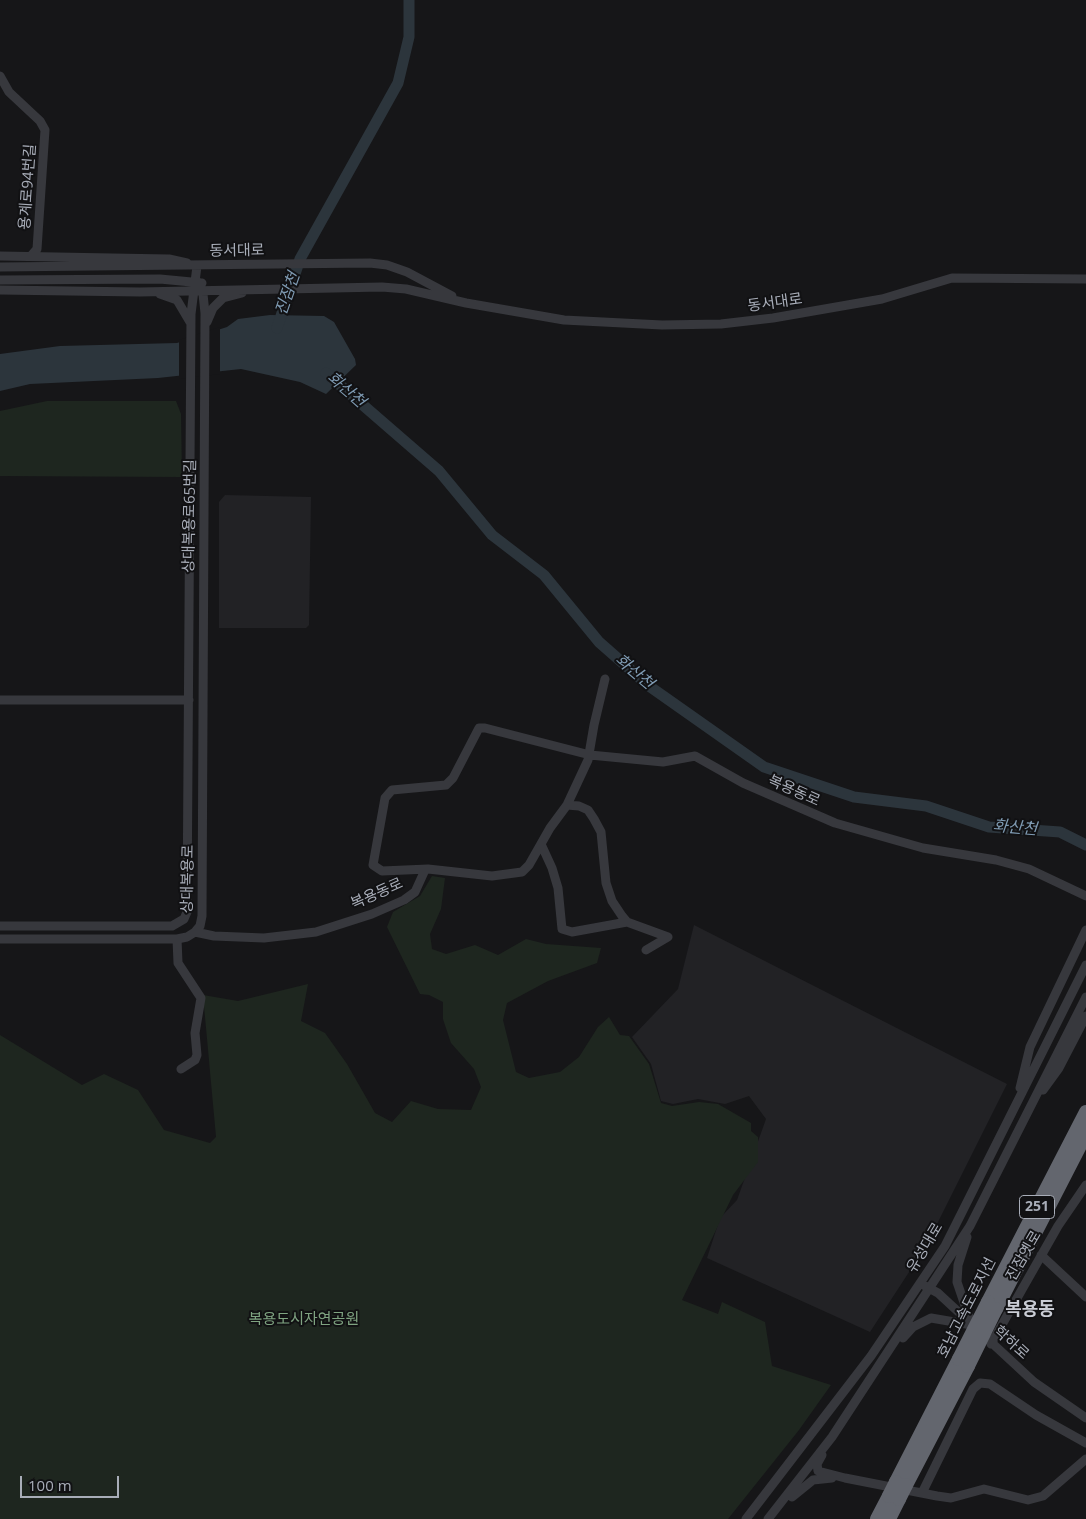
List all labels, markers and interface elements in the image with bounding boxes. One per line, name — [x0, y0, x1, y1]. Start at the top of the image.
street label: 용계로94번길 — [16, 143, 40, 231]
street label: 동서대로 — [209, 242, 265, 260]
water label: 진잠천 — [272, 270, 304, 318]
street label: 동서대로 — [746, 290, 804, 316]
water label: 화산천 — [323, 368, 369, 412]
street label: 상대복용로65번길 — [180, 459, 200, 573]
water label: 화산천 — [611, 650, 657, 694]
street label: 복용동로 — [765, 772, 823, 810]
water label: 화산천 — [992, 817, 1038, 839]
street label: 상대복용로 — [178, 844, 198, 914]
street label: 복용동로 — [348, 875, 406, 913]
road number: 251 — [1020, 1196, 1054, 1218]
street label: 유성대로 — [903, 1220, 947, 1276]
street label: 진잠옛로 — [1002, 1228, 1046, 1284]
street label: 호남고속도로지선 — [934, 1255, 1000, 1361]
district label: 복용동 — [1005, 1299, 1055, 1321]
park label: 복용도시자연공원 — [249, 1311, 359, 1329]
street label: 학하로 — [990, 1322, 1032, 1364]
scale bar — [22, 1466, 121, 1498]
text: 100 m — [28, 1475, 72, 1495]

